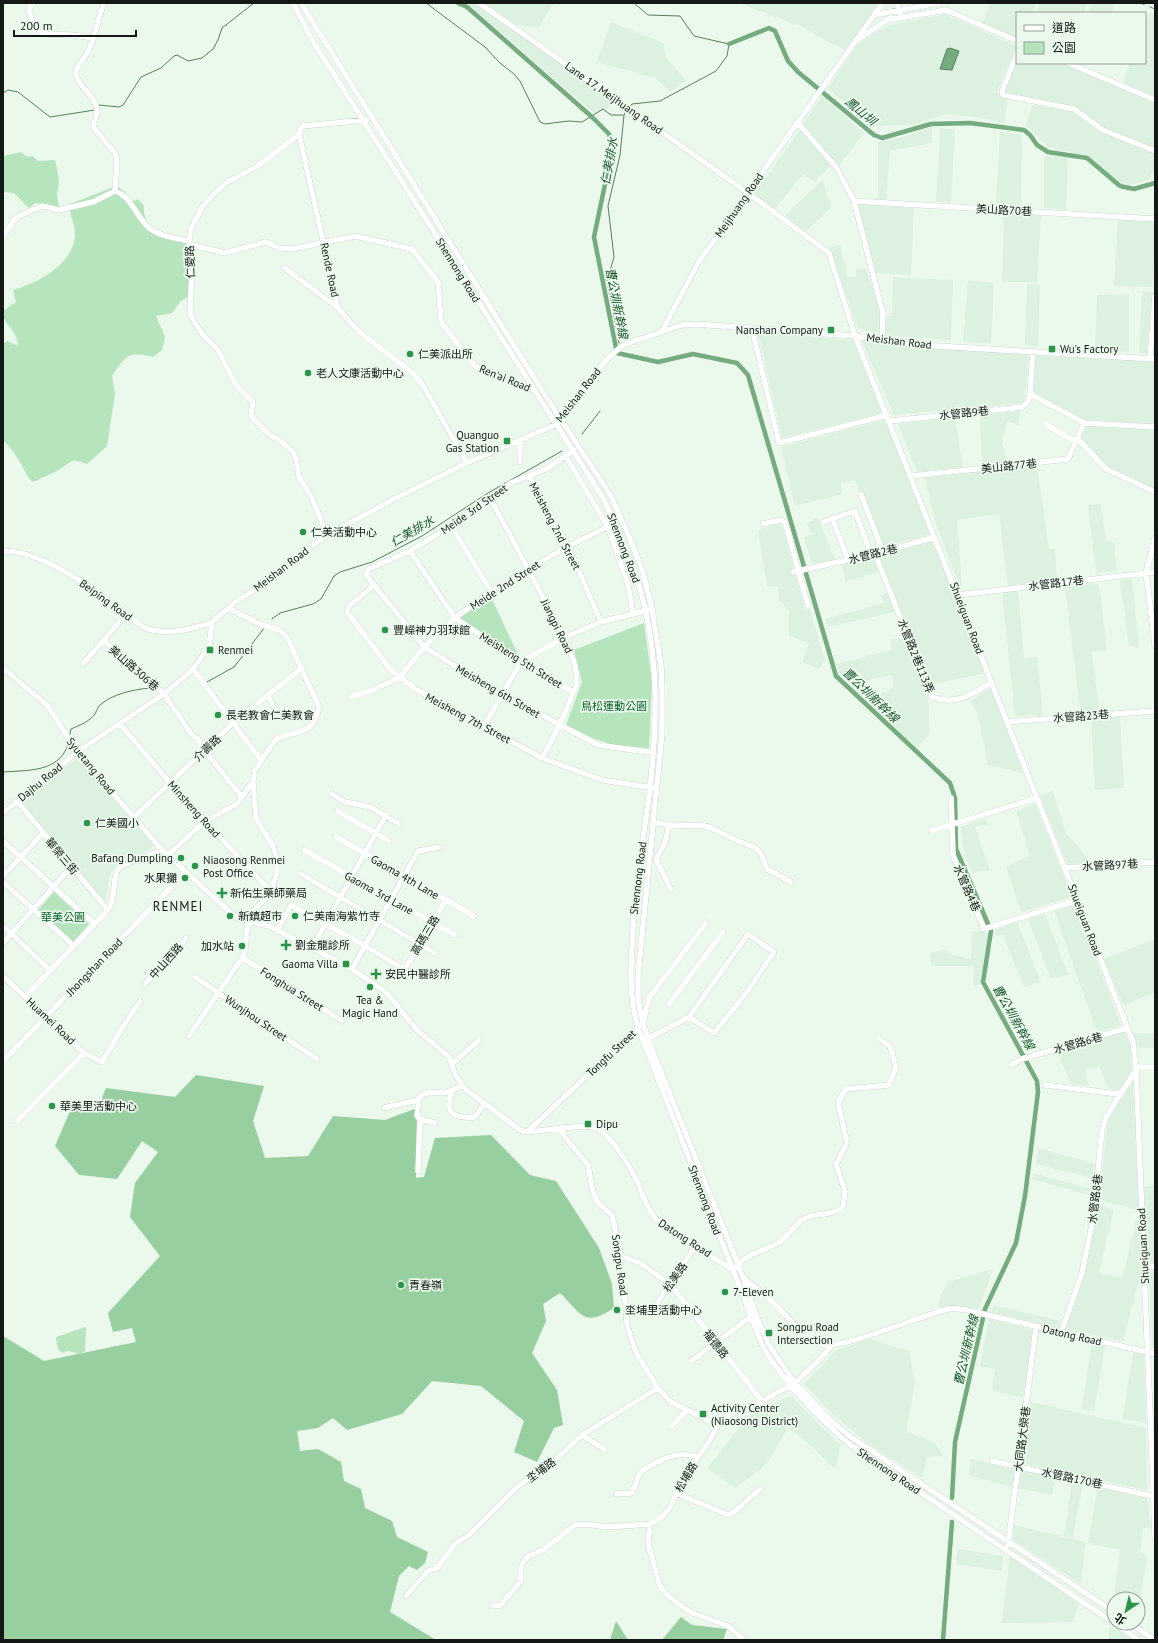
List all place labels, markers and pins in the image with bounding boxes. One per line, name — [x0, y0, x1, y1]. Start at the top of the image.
place label: Nanshan Company — [736, 323, 824, 337]
marker: Nanshan Company — [826, 325, 836, 335]
place label: Wu's Factory — [1060, 342, 1119, 356]
marker: Wu's Factory — [1047, 344, 1057, 354]
place label: 仁美派出所 — [418, 347, 473, 361]
marker: 仁美派出所 — [405, 349, 415, 359]
place label: 老人文康活動中心 — [316, 366, 404, 380]
marker: 老人文康活動中心 — [303, 368, 313, 378]
place label: Quanguo Gas Station — [446, 428, 499, 455]
marker: Quanguo Gas Station — [502, 436, 512, 446]
place label: 仁美活動中心 — [311, 525, 377, 539]
marker: 仁美活動中心 — [298, 527, 308, 537]
place label: 豐嶸神力羽球館 — [393, 623, 470, 637]
marker: 豐嶸神力羽球館 — [380, 625, 390, 635]
place label: Renmei — [218, 643, 253, 657]
marker: Renmei — [205, 645, 215, 655]
place label: 長老教會仁美教會 — [226, 708, 314, 722]
marker: 長老教會仁美教會 — [213, 710, 223, 720]
place label: 仁美國小 — [95, 816, 139, 830]
marker: 仁美國小 — [82, 818, 92, 828]
place label: Bafang Dumpling — [91, 851, 173, 865]
marker: Bafang Dumpling — [176, 853, 186, 863]
place label: Niaosong Renmei Post Office — [203, 853, 285, 880]
marker: Niaosong Renmei Post Office — [190, 861, 200, 871]
place label: 水果攤 — [144, 871, 177, 885]
marker: 水果攤 — [180, 873, 190, 883]
place label: 新佑生藥師藥局 — [230, 886, 307, 900]
marker: 新佑生藥師藥局 — [217, 888, 227, 898]
place label: 新鎮超市 — [238, 909, 282, 923]
place label: 仁美南海紫竹寺 — [303, 909, 380, 923]
marker: 新鎮超市 — [225, 911, 235, 921]
marker: 仁美南海紫竹寺 — [290, 911, 300, 921]
place label: 劉金龍診所 — [295, 938, 350, 952]
place label: 加水站 — [201, 939, 234, 953]
marker: 劉金龍診所 — [280, 939, 292, 951]
marker: 加水站 — [237, 941, 247, 951]
place label: Gaoma Villa — [282, 957, 338, 971]
marker: Gaoma Villa — [341, 959, 351, 969]
place label: 安民中醫診所 — [385, 967, 451, 981]
marker: 安民中醫診所 — [370, 968, 382, 980]
marker: Tea & Magic Hand — [365, 982, 375, 992]
place label: Tea & Magic Hand — [342, 993, 398, 1020]
place label: 華美里活動中心 — [60, 1099, 137, 1113]
marker: 華美里活動中心 — [47, 1101, 57, 1111]
place label: Dipu — [596, 1117, 618, 1131]
marker: Dipu — [583, 1119, 593, 1129]
place label: 青春嶺 — [409, 1278, 442, 1292]
marker: 青春嶺 — [396, 1280, 406, 1290]
place label: 7-Eleven — [733, 1285, 774, 1299]
marker: 7-Eleven — [720, 1287, 730, 1297]
place label: 坔埔里活動中心 — [625, 1303, 702, 1317]
marker: 坔埔里活動中心 — [612, 1305, 622, 1315]
place label: Songpu Road Intersection — [777, 1320, 839, 1347]
marker: Songpu Road Intersection — [764, 1328, 774, 1338]
place label: Activity Center (Niaosong District) — [711, 1401, 798, 1428]
marker: Activity Center (Niaosong District) — [698, 1409, 708, 1419]

